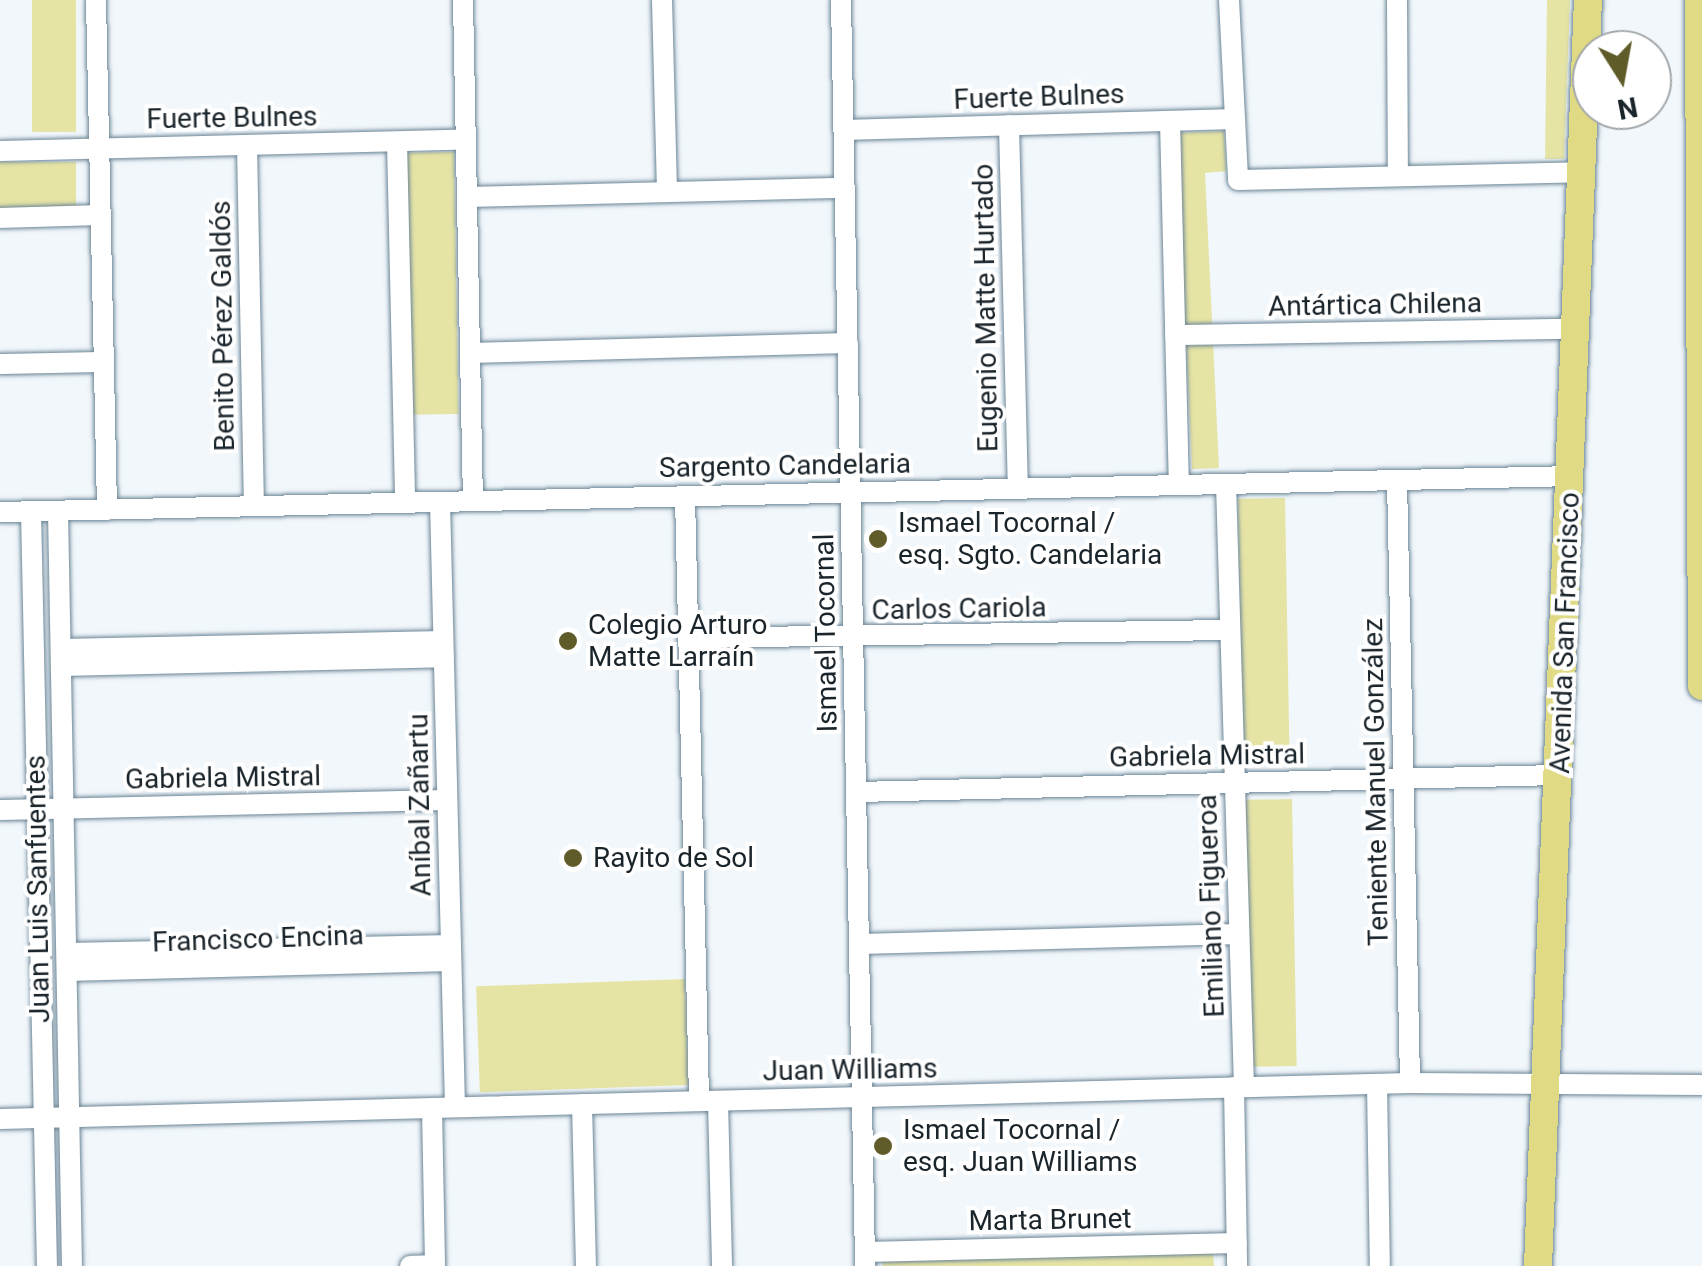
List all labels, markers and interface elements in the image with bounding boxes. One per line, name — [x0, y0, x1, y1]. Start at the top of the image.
north arrow — [1572, 30, 1672, 130]
street label: Fuerte Bulnes — [953, 77, 1125, 117]
text: N — [1615, 90, 1640, 126]
street label: Fuerte Bulnes — [146, 100, 318, 136]
street label: Eugenio Matte Hurtado — [967, 164, 1005, 452]
street label: Benito Pérez Galdós — [204, 200, 242, 452]
street label: Antártica Chilena — [1268, 286, 1482, 324]
street label: Sargento Candelaria — [659, 447, 911, 485]
street label: Avenida San Francisco — [1543, 492, 1587, 774]
place label: Ismael Tocornal / esq. Sgto. Candelaria — [898, 506, 1162, 572]
marker: Ismael Tocornal / esq. Sgto. Candelaria — [867, 528, 889, 550]
street label: Ismael Tocornal — [807, 533, 845, 733]
street label: Carlos Cariola — [871, 591, 1047, 627]
place label: Colegio Arturo Matte Larraín — [588, 608, 768, 674]
street label: Teniente Manuel González — [1356, 618, 1396, 946]
marker: Colegio Arturo Matte Larraín — [557, 630, 579, 652]
street label: Aníbal Zañartu — [402, 713, 438, 897]
street label: Gabriela Mistral — [1109, 737, 1305, 775]
street label: Juan Luis Sanfuentes — [19, 755, 57, 1023]
street label: Gabriela Mistral — [125, 759, 321, 797]
street label: Emiliano Figueroa — [1190, 794, 1232, 1018]
place label: Rayito de Sol — [593, 841, 754, 875]
marker: Rayito de Sol — [562, 847, 584, 869]
street label: Francisco Encina — [152, 919, 364, 959]
street label: Juan Williams — [762, 1052, 938, 1088]
place label: Ismael Tocornal / esq. Juan Williams — [903, 1113, 1137, 1179]
marker: Ismael Tocornal / esq. Juan Williams — [872, 1135, 894, 1157]
street label: Marta Brunet — [968, 1202, 1132, 1238]

